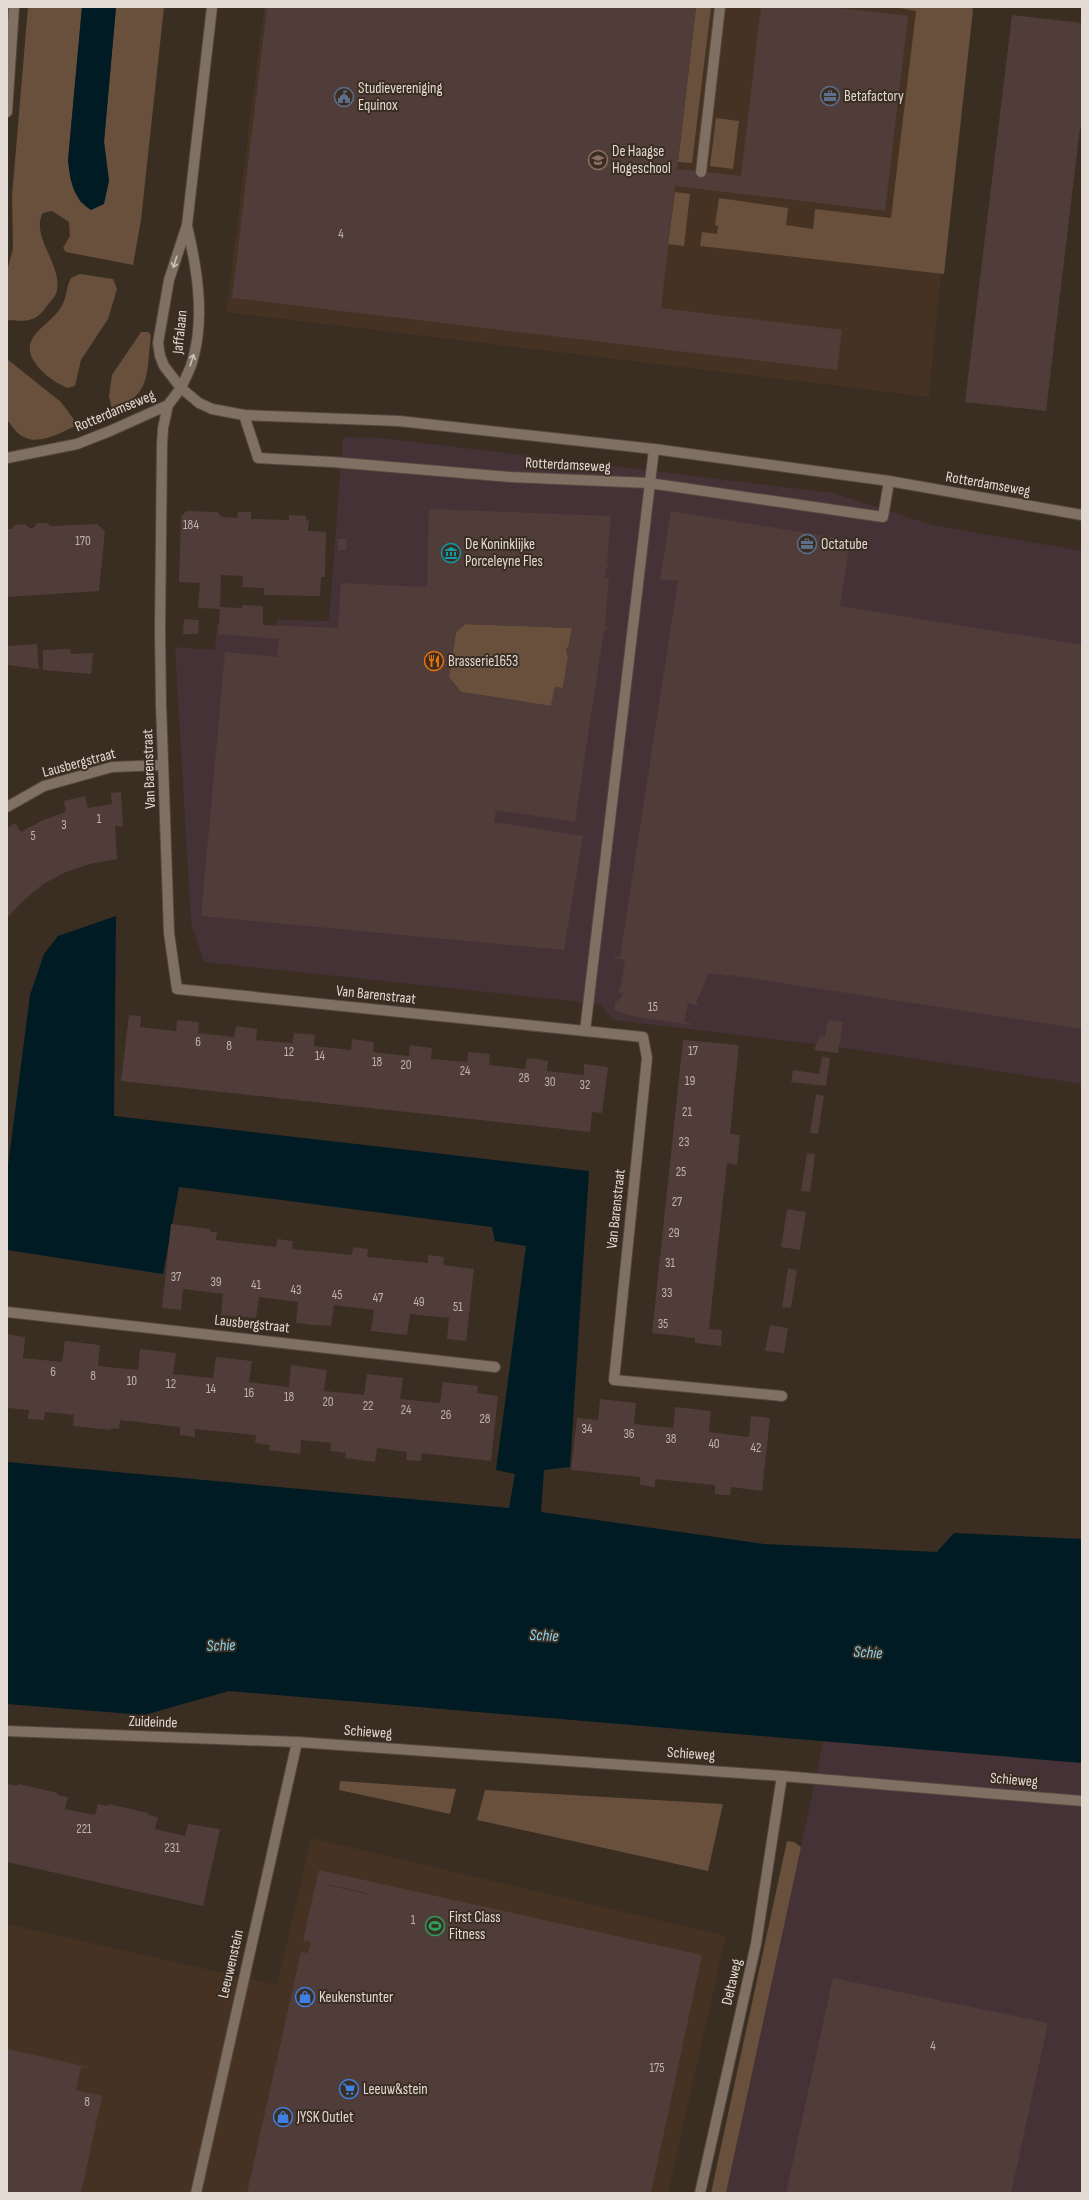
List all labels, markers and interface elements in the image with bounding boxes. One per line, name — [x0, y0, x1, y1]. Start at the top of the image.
place label: Studievereniging Equinox — [358, 79, 442, 115]
office icon: Betafactory — [819, 85, 841, 107]
public building icon: Studievereniging Equinox — [333, 86, 355, 108]
place label: Betafactory — [844, 87, 904, 106]
place label: De Haagse Hogeschool — [612, 142, 671, 178]
school or university icon: De Haagse Hogeschool — [587, 149, 609, 171]
house number: 4 — [338, 226, 344, 242]
one-way arrow — [171, 255, 178, 268]
street label: Jaffalaan — [168, 309, 192, 356]
one-way arrow — [189, 355, 197, 367]
street label: Rotterdamseweg — [72, 386, 158, 436]
street label: Rotterdamseweg — [525, 453, 611, 477]
street label: Rotterdamseweg — [944, 467, 1032, 501]
house number: 184 — [183, 517, 200, 533]
house number: 170 — [75, 533, 91, 549]
office icon: Octatube — [796, 533, 818, 555]
place label: De Koninklijke Porceleyne Fles — [465, 535, 543, 571]
place label: Octatube — [821, 535, 868, 554]
museum icon: De Koninklijke Porceleyne Fles — [440, 542, 462, 564]
restaurant icon: Brasserie1653 — [423, 650, 445, 672]
place label: Brasserie1653 — [448, 652, 518, 671]
street label: Van Barenstraat — [138, 728, 160, 809]
street label: Lausbergstraat — [40, 744, 118, 782]
house number: 1 — [97, 811, 102, 827]
house number: 3 — [61, 817, 67, 833]
house number: 5 — [30, 828, 36, 844]
street label: Van Barenstraat — [335, 981, 417, 1009]
house number: 15 — [648, 999, 658, 1015]
house number: 6 — [195, 1034, 201, 1050]
house number: 8 — [226, 1038, 232, 1054]
house number: 17 — [688, 1043, 699, 1059]
house number: 12 — [284, 1044, 294, 1060]
house number: 14 — [315, 1048, 326, 1064]
house number: 18 — [372, 1054, 382, 1070]
house number: 20 — [400, 1057, 412, 1073]
house number: 24 — [460, 1063, 471, 1079]
house number: 28 — [518, 1070, 530, 1086]
house number: 19 — [685, 1073, 695, 1089]
house number: 30 — [544, 1074, 556, 1090]
house number: 32 — [580, 1077, 590, 1093]
house number: 21 — [682, 1104, 692, 1120]
house number: 23 — [679, 1134, 689, 1150]
house number: 25 — [676, 1164, 686, 1180]
street label: Van Barenstraat — [602, 1168, 630, 1250]
house number: 27 — [672, 1194, 683, 1210]
house number: 29 — [668, 1225, 680, 1241]
house number: 31 — [665, 1255, 675, 1271]
house number: 37 — [171, 1269, 182, 1285]
house number: 39 — [210, 1274, 222, 1290]
house number: 41 — [251, 1277, 261, 1293]
house number: 43 — [291, 1282, 301, 1298]
house number: 33 — [662, 1285, 672, 1301]
house number: 45 — [332, 1287, 342, 1303]
house number: 47 — [373, 1290, 384, 1306]
house number: 49 — [413, 1294, 425, 1310]
house number: 51 — [453, 1299, 463, 1315]
street label: Lausbergstraat — [214, 1311, 291, 1337]
house number: 35 — [658, 1316, 668, 1332]
house number: 6 — [50, 1364, 56, 1380]
house number: 8 — [90, 1368, 96, 1384]
house number: 10 — [127, 1373, 137, 1389]
house number: 12 — [166, 1376, 176, 1392]
house number: 14 — [206, 1381, 217, 1397]
house number: 16 — [244, 1385, 254, 1401]
house number: 18 — [284, 1389, 294, 1405]
house number: 20 — [322, 1394, 334, 1410]
house number: 22 — [363, 1398, 373, 1414]
house number: 24 — [401, 1402, 412, 1418]
house number: 26 — [440, 1407, 452, 1423]
house number: 28 — [479, 1411, 491, 1427]
house number: 34 — [582, 1421, 593, 1437]
house number: 36 — [623, 1426, 635, 1442]
house number: 38 — [665, 1431, 677, 1447]
house number: 40 — [708, 1436, 720, 1452]
house number: 42 — [751, 1440, 761, 1456]
water label: Schie — [529, 1626, 559, 1646]
water label: Schie — [206, 1636, 236, 1656]
water label: Schie — [853, 1643, 883, 1663]
street label: Zuideinde — [128, 1712, 178, 1732]
street label: Schieweg — [343, 1721, 393, 1743]
street label: Schieweg — [666, 1743, 716, 1765]
street label: Schieweg — [989, 1768, 1039, 1792]
house number: 221 — [76, 1821, 92, 1837]
house number: 231 — [164, 1840, 180, 1856]
place label: First Class Fitness — [449, 1908, 501, 1944]
house number: 1 — [411, 1912, 416, 1928]
sports icon: First Class Fitness — [424, 1915, 446, 1937]
street label: Leeuwenstein — [214, 1928, 248, 2000]
street label: Deltaweg — [717, 1957, 747, 2007]
shop icon: Keukenstunter — [294, 1986, 316, 2008]
place label: Keukenstunter — [319, 1988, 394, 2007]
house number: 4 — [930, 2038, 936, 2054]
house number: 175 — [650, 2060, 664, 2076]
supermarket icon: Leeuw&stein — [338, 2078, 360, 2100]
place label: Leeuw&stein — [363, 2080, 428, 2099]
house number: 8 — [84, 2094, 90, 2110]
shop icon: JYSK Outlet — [272, 2106, 294, 2128]
place label: JYSK Outlet — [296, 2108, 354, 2127]

